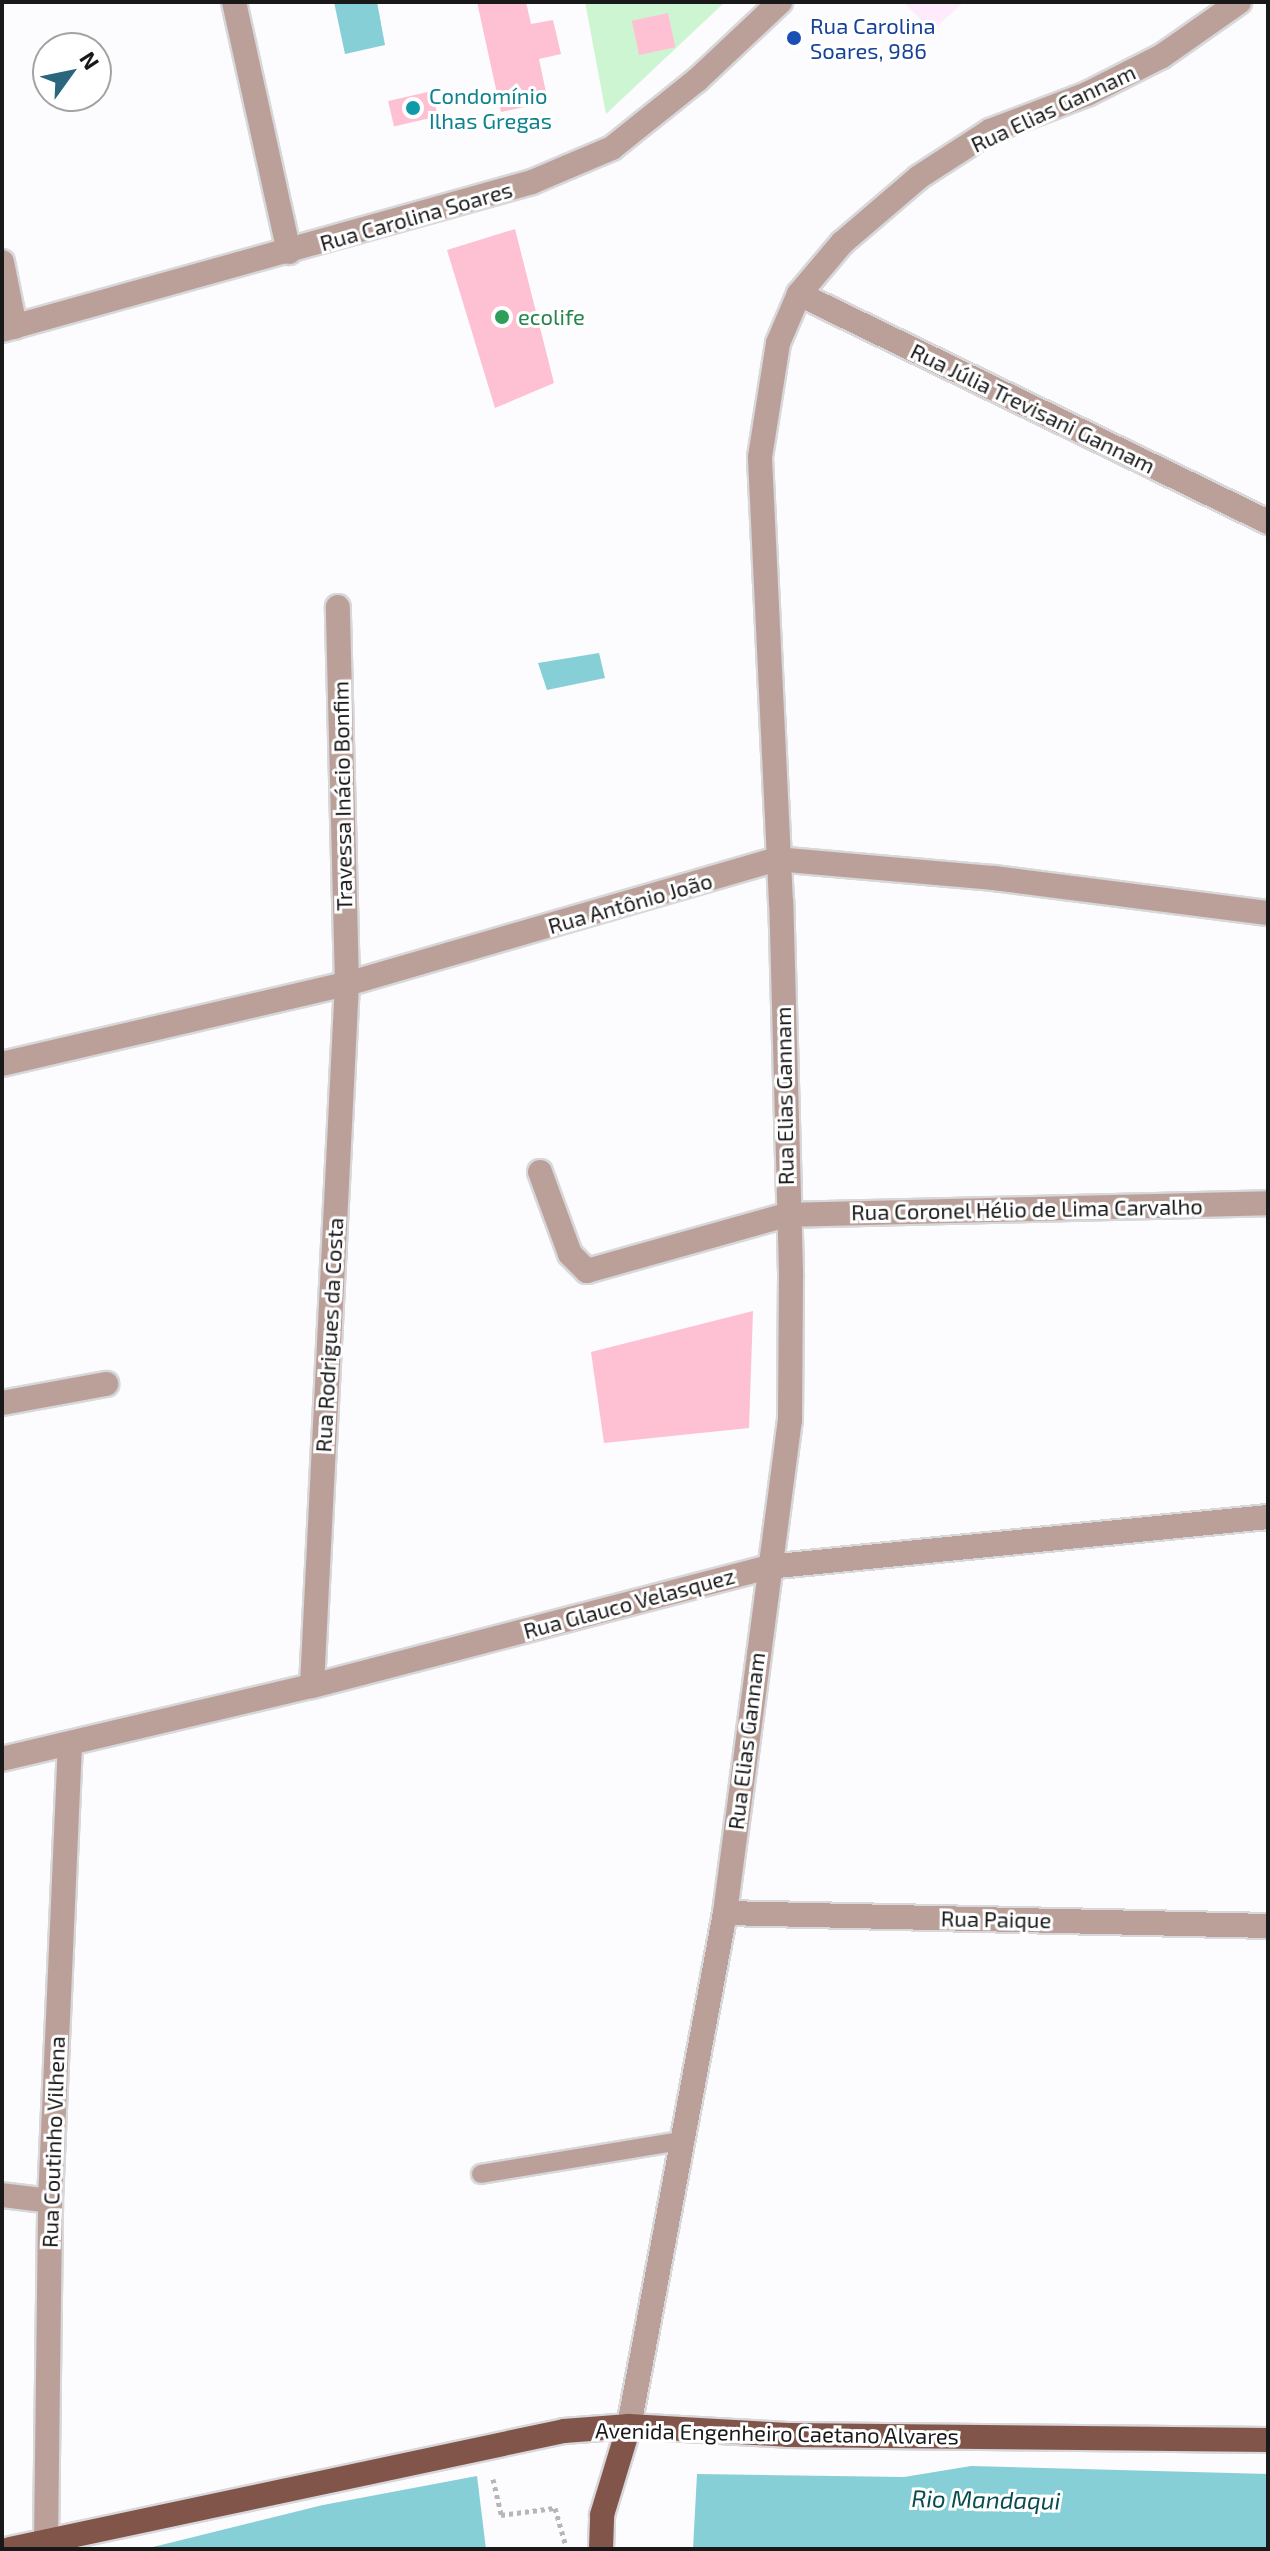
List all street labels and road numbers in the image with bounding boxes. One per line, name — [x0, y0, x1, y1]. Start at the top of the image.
street label: Rua Elias Gannam — [967, 58, 1139, 158]
street label: Rua Carolina Soares — [317, 176, 515, 256]
street label: Rua Júlia Trevisani Gannam — [906, 337, 1160, 479]
street label: Travessa Inácio Bonfim — [327, 681, 357, 911]
street label: Rua Antônio João — [544, 867, 716, 939]
street label: Rua Elias Gannam — [769, 1007, 799, 1185]
street label: Rua Coronel Hélio de Lima Carvalho — [851, 1193, 1203, 1225]
street label: Rua Rodrigues da Costa — [310, 1217, 348, 1453]
street label: Rua Glauco Velasquez — [520, 1562, 738, 1644]
street label: Rua Elias Gannam — [722, 1651, 770, 1831]
street label: Rua Paique — [941, 1905, 1051, 1933]
street label: Rua Coutinho Vilhena — [36, 2035, 70, 2249]
street label: Avenida Engenheiro Caetano Alvares — [595, 2417, 959, 2449]

